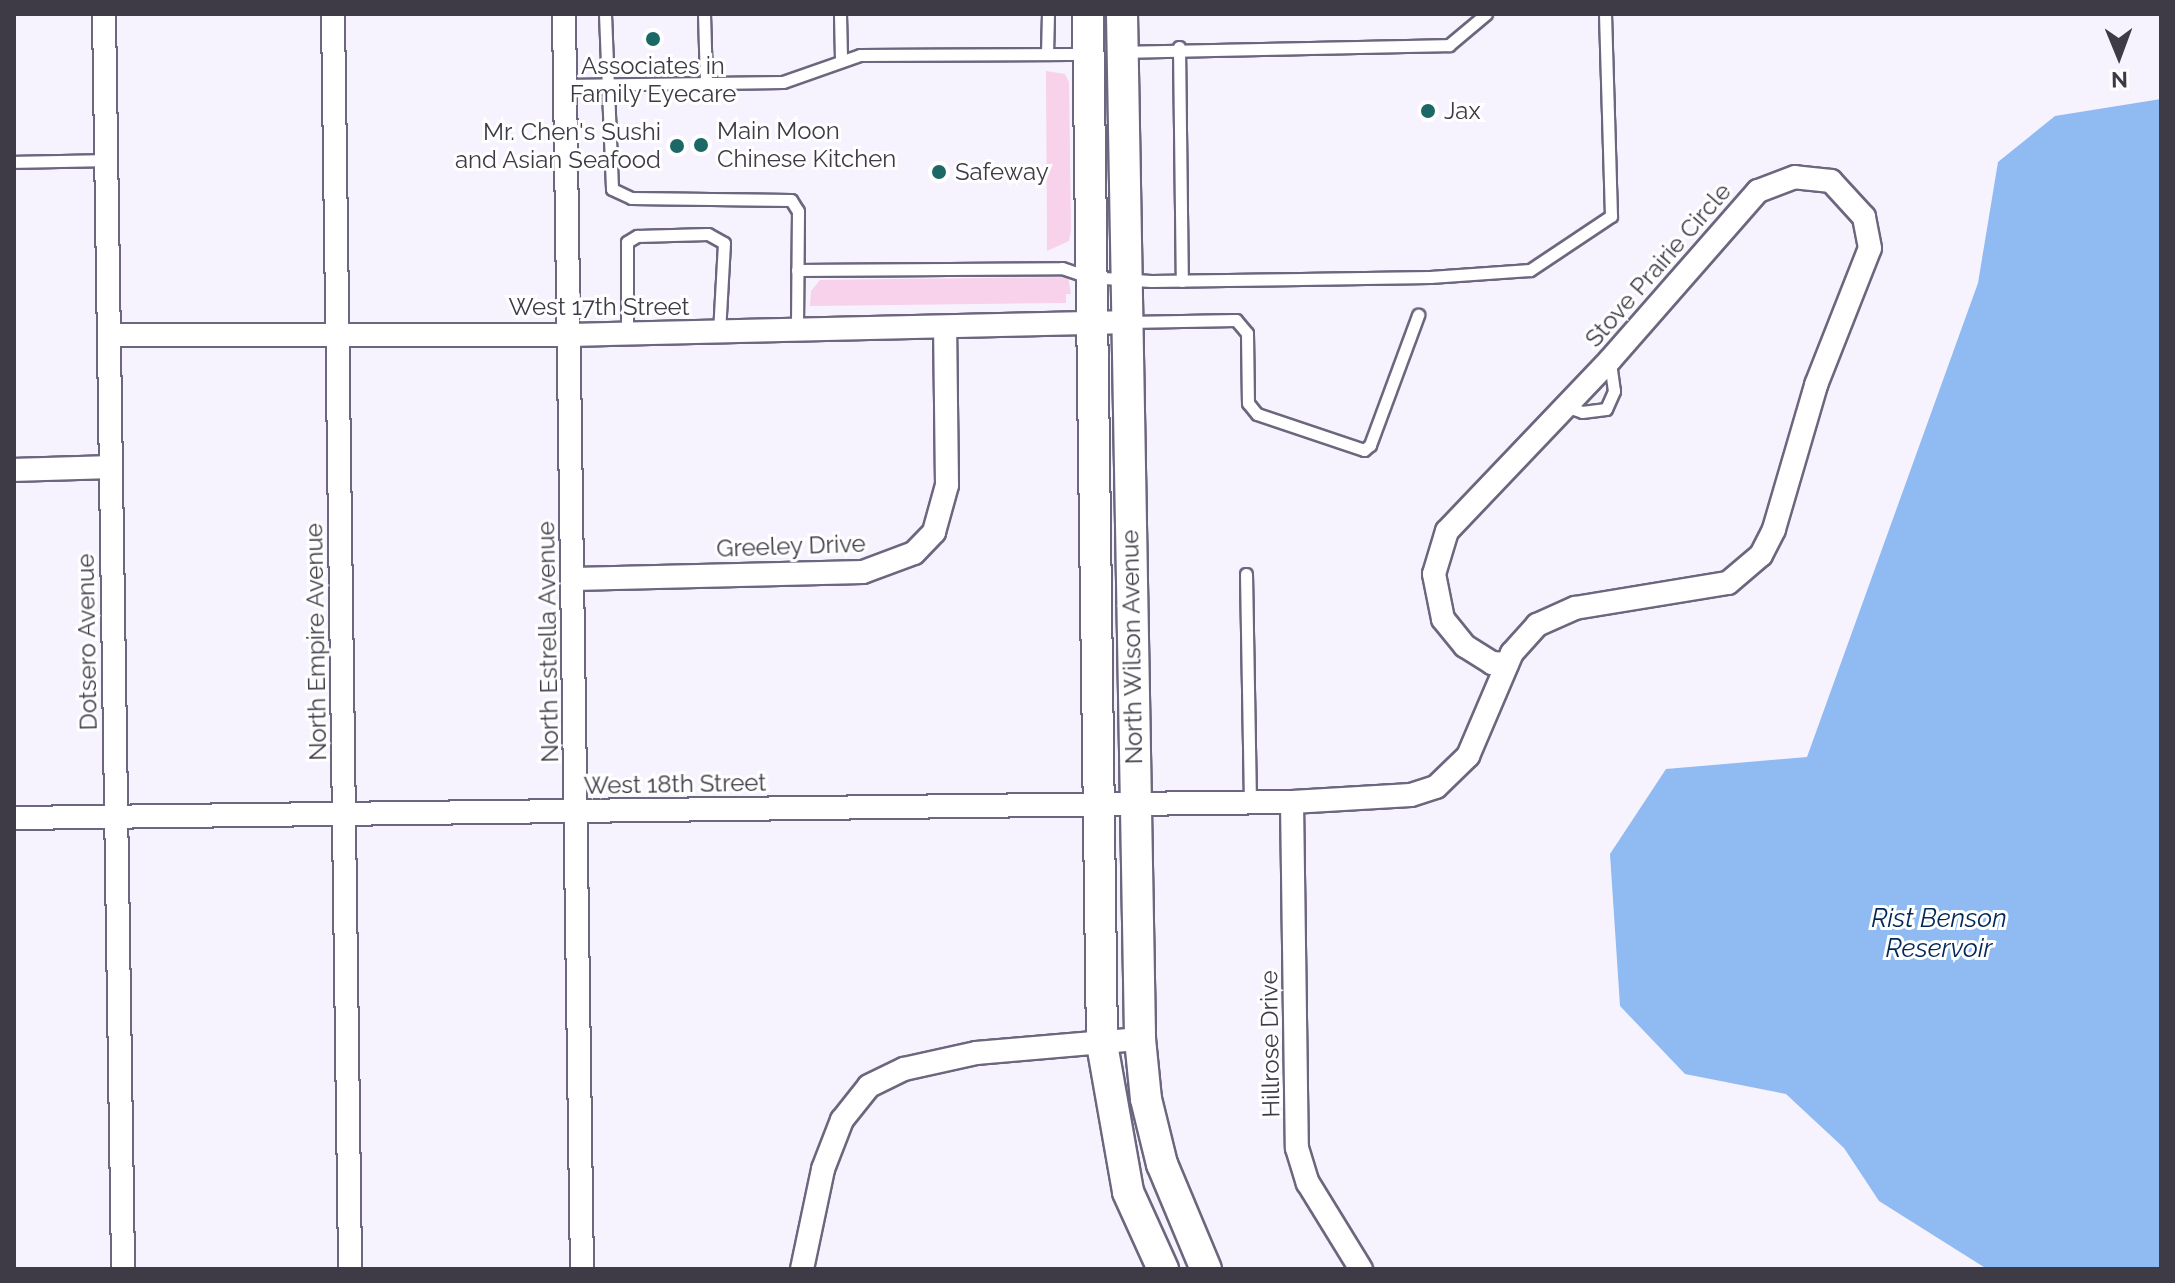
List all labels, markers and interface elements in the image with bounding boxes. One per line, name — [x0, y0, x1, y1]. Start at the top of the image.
north arrow — [2079, 16, 2159, 96]
marker: Associates in Family Eyecare — [644, 30, 662, 48]
place label: Associates in Family Eyecare — [569, 52, 737, 108]
text: N — [2111, 67, 2128, 93]
place label: Jax — [1444, 97, 1481, 125]
marker: Jax — [1419, 102, 1437, 120]
place label: Main Moon Chinese Kitchen — [717, 117, 896, 173]
place label: Mr. Chen's Sushi and Asian Seafood — [454, 118, 661, 174]
marker: Main Moon Chinese Kitchen — [692, 136, 710, 154]
marker: Mr. Chen's Sushi and Asian Seafood — [668, 137, 686, 155]
place label: Safeway — [955, 158, 1049, 186]
marker: Safeway — [930, 163, 948, 181]
street label: Stove Prairie Circle — [1579, 177, 1737, 353]
street label: West 17th Street — [508, 293, 690, 321]
street label: North Estrella Avenue — [531, 521, 565, 763]
street label: North Empire Avenue — [300, 523, 332, 761]
street label: Greeley Drive — [716, 529, 866, 563]
street label: North Wilson Avenue — [1116, 529, 1148, 765]
street label: Dotsero Avenue — [71, 553, 103, 731]
street label: West 18th Street — [583, 768, 767, 800]
water label: Rist Benson Reservoir — [1871, 903, 2007, 964]
street label: Hillrose Drive — [1254, 970, 1286, 1118]

